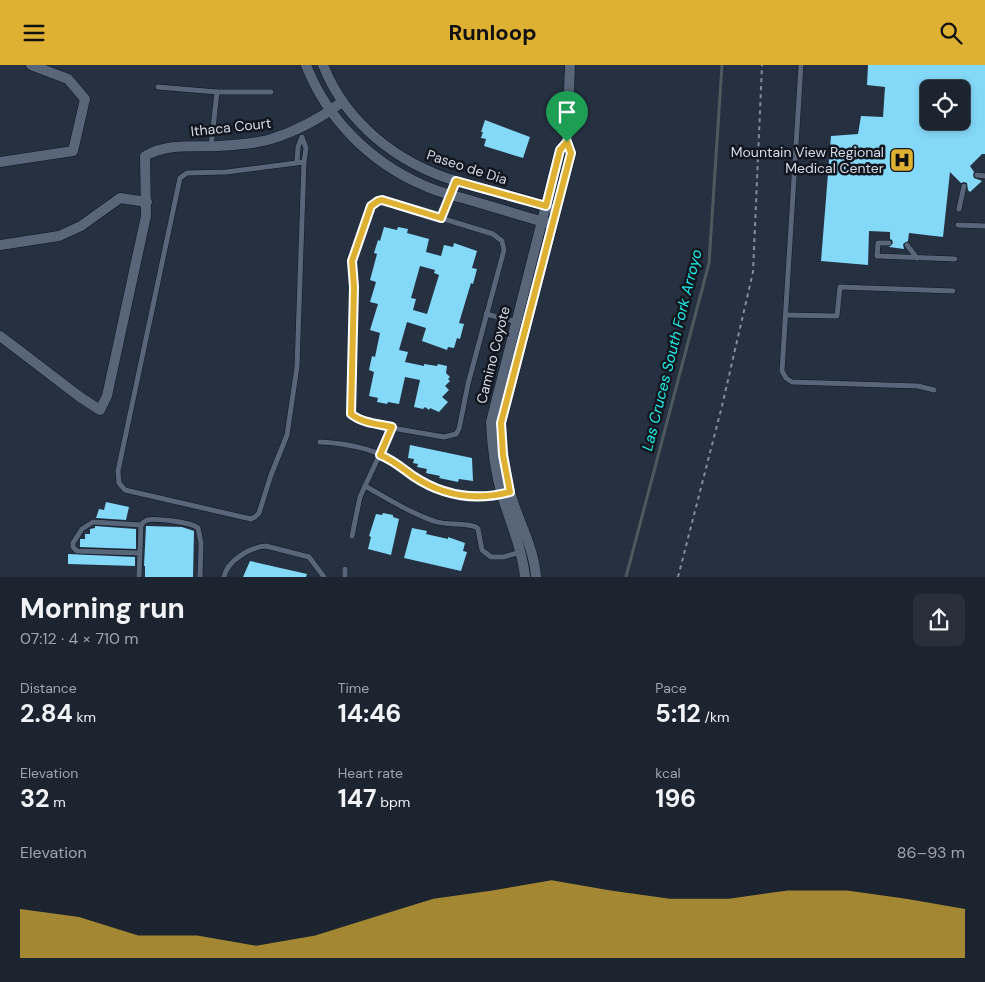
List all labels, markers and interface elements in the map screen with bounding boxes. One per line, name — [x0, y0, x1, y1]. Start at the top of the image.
text: Runloop — [448, 18, 537, 47]
icon: menu — [20, 19, 48, 47]
icon: search — [937, 19, 965, 47]
map controls — [920, 80, 970, 130]
button: locate — [920, 80, 970, 130]
pin — [546, 91, 588, 142]
icon: arrive — [553, 98, 581, 126]
street label: Ithaca Court — [190, 114, 272, 140]
place label: Mountain View Regional Medical Center — [731, 143, 884, 177]
street label: Paseo de Dia — [425, 146, 509, 188]
hospital icon: Mountain View Regional Medical Center — [889, 147, 915, 173]
water label: Las Cruces South Fork Arroyo — [637, 247, 707, 453]
street label: Camino Coyote — [472, 304, 514, 406]
text: Morning run — [20, 590, 185, 627]
button: share — [913, 594, 965, 646]
text: 07:12 · 4 × 710 m — [20, 628, 138, 649]
text: Distance — [20, 679, 77, 697]
text: Time — [338, 679, 369, 697]
text: Pace — [655, 679, 687, 697]
text: 2.84 — [20, 697, 73, 730]
text: 14:46 — [338, 697, 401, 730]
text: 5:12 — [655, 697, 701, 730]
text: km — [73, 708, 96, 726]
text: /km — [701, 708, 730, 726]
text: Elevation — [20, 764, 78, 782]
text: Heart rate — [338, 764, 403, 782]
text: kcal — [655, 764, 681, 782]
text: 32 — [20, 782, 50, 815]
text: 147 — [338, 782, 376, 815]
text: 196 — [655, 782, 696, 815]
text: m — [50, 793, 66, 811]
text: bpm — [376, 793, 410, 811]
text: Elevation — [20, 842, 87, 863]
text: 86–93 m — [897, 842, 965, 863]

